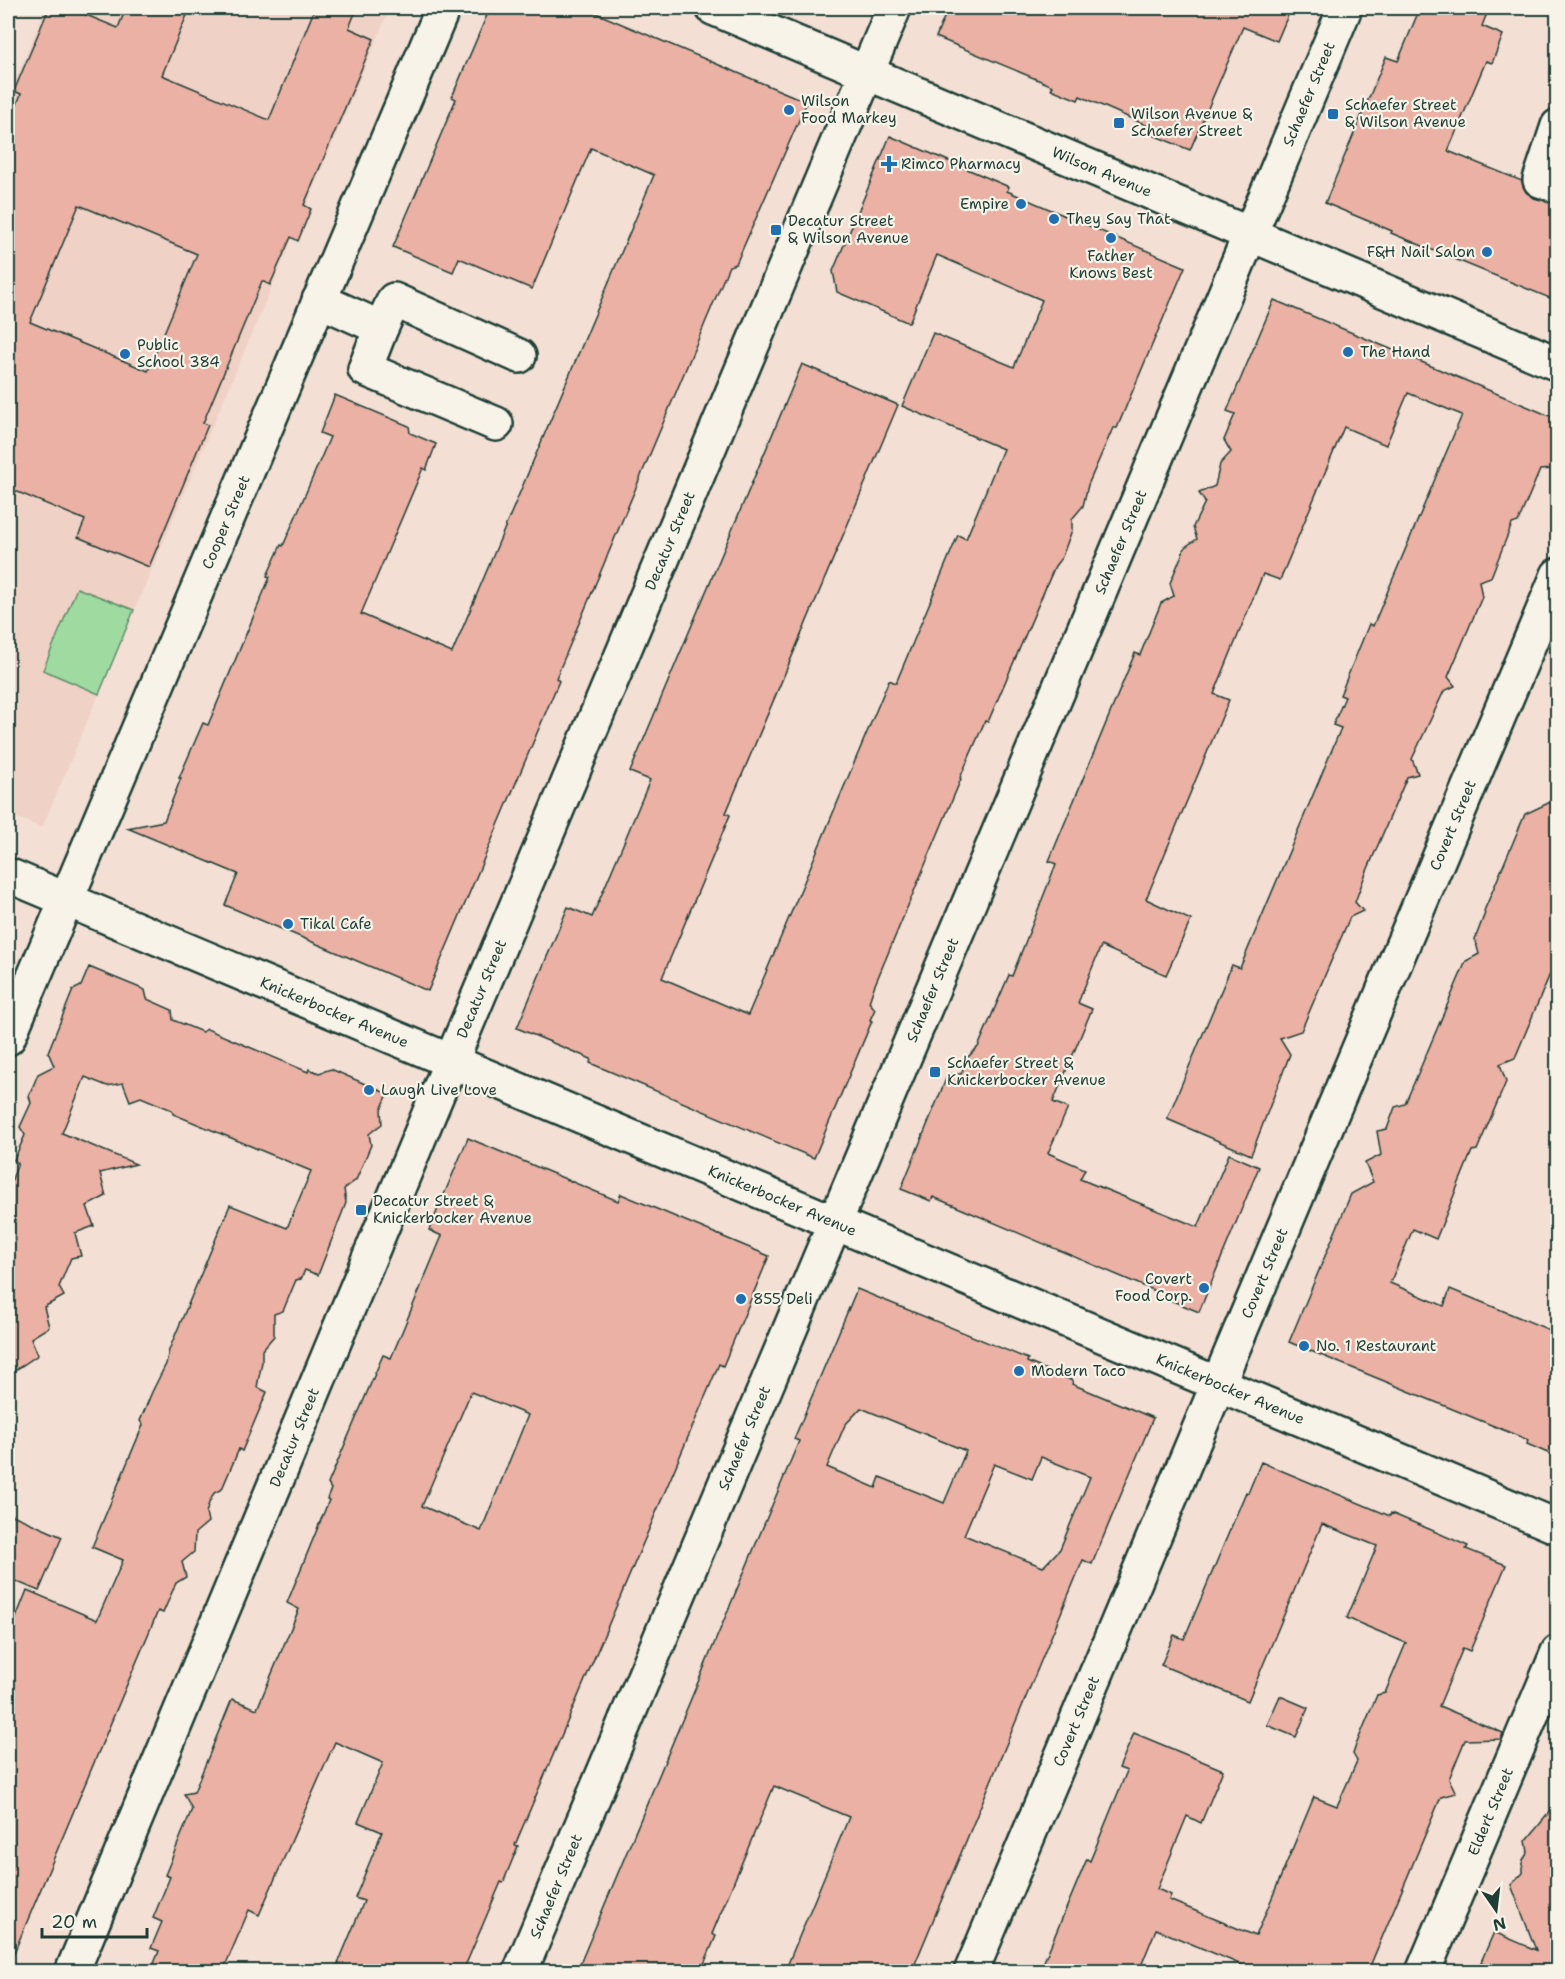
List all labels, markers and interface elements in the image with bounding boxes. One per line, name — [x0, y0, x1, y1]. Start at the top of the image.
street label: Schaefer Street — [1278, 39, 1340, 149]
place label: Wilson Food Markey — [801, 91, 897, 128]
place label: Schaefer Street & Wilson Avenue — [1345, 95, 1466, 132]
marker: Wilson Food Markey — [782, 103, 796, 117]
place label: Wilson Avenue & Schaefer Street — [1131, 104, 1253, 141]
marker: Schaefer Street & Wilson Avenue — [1326, 107, 1340, 121]
marker: Wilson Avenue & Schaefer Street — [1112, 116, 1126, 130]
street label: Wilson Avenue — [1049, 142, 1155, 202]
place label: Rimco Pharmacy — [901, 154, 1021, 174]
marker: Rimco Pharmacy — [882, 157, 896, 171]
place label: Empire — [960, 194, 1009, 214]
marker: Empire — [1014, 197, 1028, 211]
place label: They Say That — [1066, 209, 1170, 229]
place label: Decatur Street & Wilson Avenue — [788, 211, 909, 248]
marker: They Say That — [1047, 212, 1061, 226]
marker: Decatur Street & Wilson Avenue — [769, 223, 783, 237]
marker: Father Knows Best — [1104, 231, 1118, 245]
place label: F&H Nail Salon — [1367, 242, 1475, 262]
marker: F&H Nail Salon — [1480, 245, 1494, 259]
place label: Father Knows Best — [1069, 246, 1153, 283]
place label: Public School 384 — [137, 335, 220, 372]
place label: The Hand — [1360, 342, 1431, 362]
marker: The Hand — [1341, 345, 1355, 359]
marker: Public School 384 — [118, 347, 132, 361]
street label: Cooper Street — [197, 472, 255, 572]
street label: Schaefer Street — [1090, 487, 1152, 597]
street label: Decatur Street — [640, 488, 700, 593]
street label: Covert Street — [1425, 777, 1481, 873]
place label: Tikal Cafe — [300, 914, 372, 934]
marker: Tikal Cafe — [281, 917, 295, 931]
street label: Schaefer Street — [902, 935, 963, 1045]
street label: Decatur Street — [452, 936, 511, 1042]
street label: Knickerbocker Avenue — [257, 972, 412, 1052]
place label: Schaefer Street & Knickerbocker Avenue — [947, 1053, 1106, 1090]
marker: Schaefer Street & Knickerbocker Avenue — [928, 1065, 942, 1079]
place label: Laugh Live Love — [381, 1080, 497, 1100]
marker: Laugh Live Love — [362, 1083, 376, 1097]
street label: Knickerbocker Avenue — [705, 1161, 860, 1241]
place label: Decatur Street & Knickerbocker Avenue — [373, 1191, 532, 1228]
marker: Decatur Street & Knickerbocker Avenue — [354, 1203, 368, 1217]
street label: Covert Street — [1237, 1225, 1292, 1321]
place label: Covert Food Corp. — [1115, 1269, 1192, 1306]
marker: Covert Food Corp. — [1197, 1281, 1211, 1295]
place label: 855 Deli — [753, 1289, 813, 1309]
marker: 855 Deli — [734, 1292, 748, 1306]
place label: No. 1 Restaurant — [1316, 1336, 1436, 1356]
marker: No. 1 Restaurant — [1297, 1339, 1311, 1353]
street label: Knickerbocker Avenue — [1153, 1349, 1308, 1429]
place label: Modern Taco — [1031, 1361, 1126, 1381]
marker: Modern Taco — [1012, 1364, 1026, 1378]
street label: Schaefer Street — [713, 1383, 775, 1494]
street label: Decatur Street — [265, 1385, 324, 1490]
street label: Covert Street — [1049, 1673, 1104, 1769]
street label: Eldert Street — [1463, 1765, 1518, 1859]
street label: Schaefer Street — [525, 1831, 587, 1942]
north arrow — [1466, 1880, 1526, 1940]
scale bar — [42, 1901, 147, 1939]
text: 20 m — [51, 1910, 97, 1934]
text: N — [1491, 1912, 1508, 1936]

